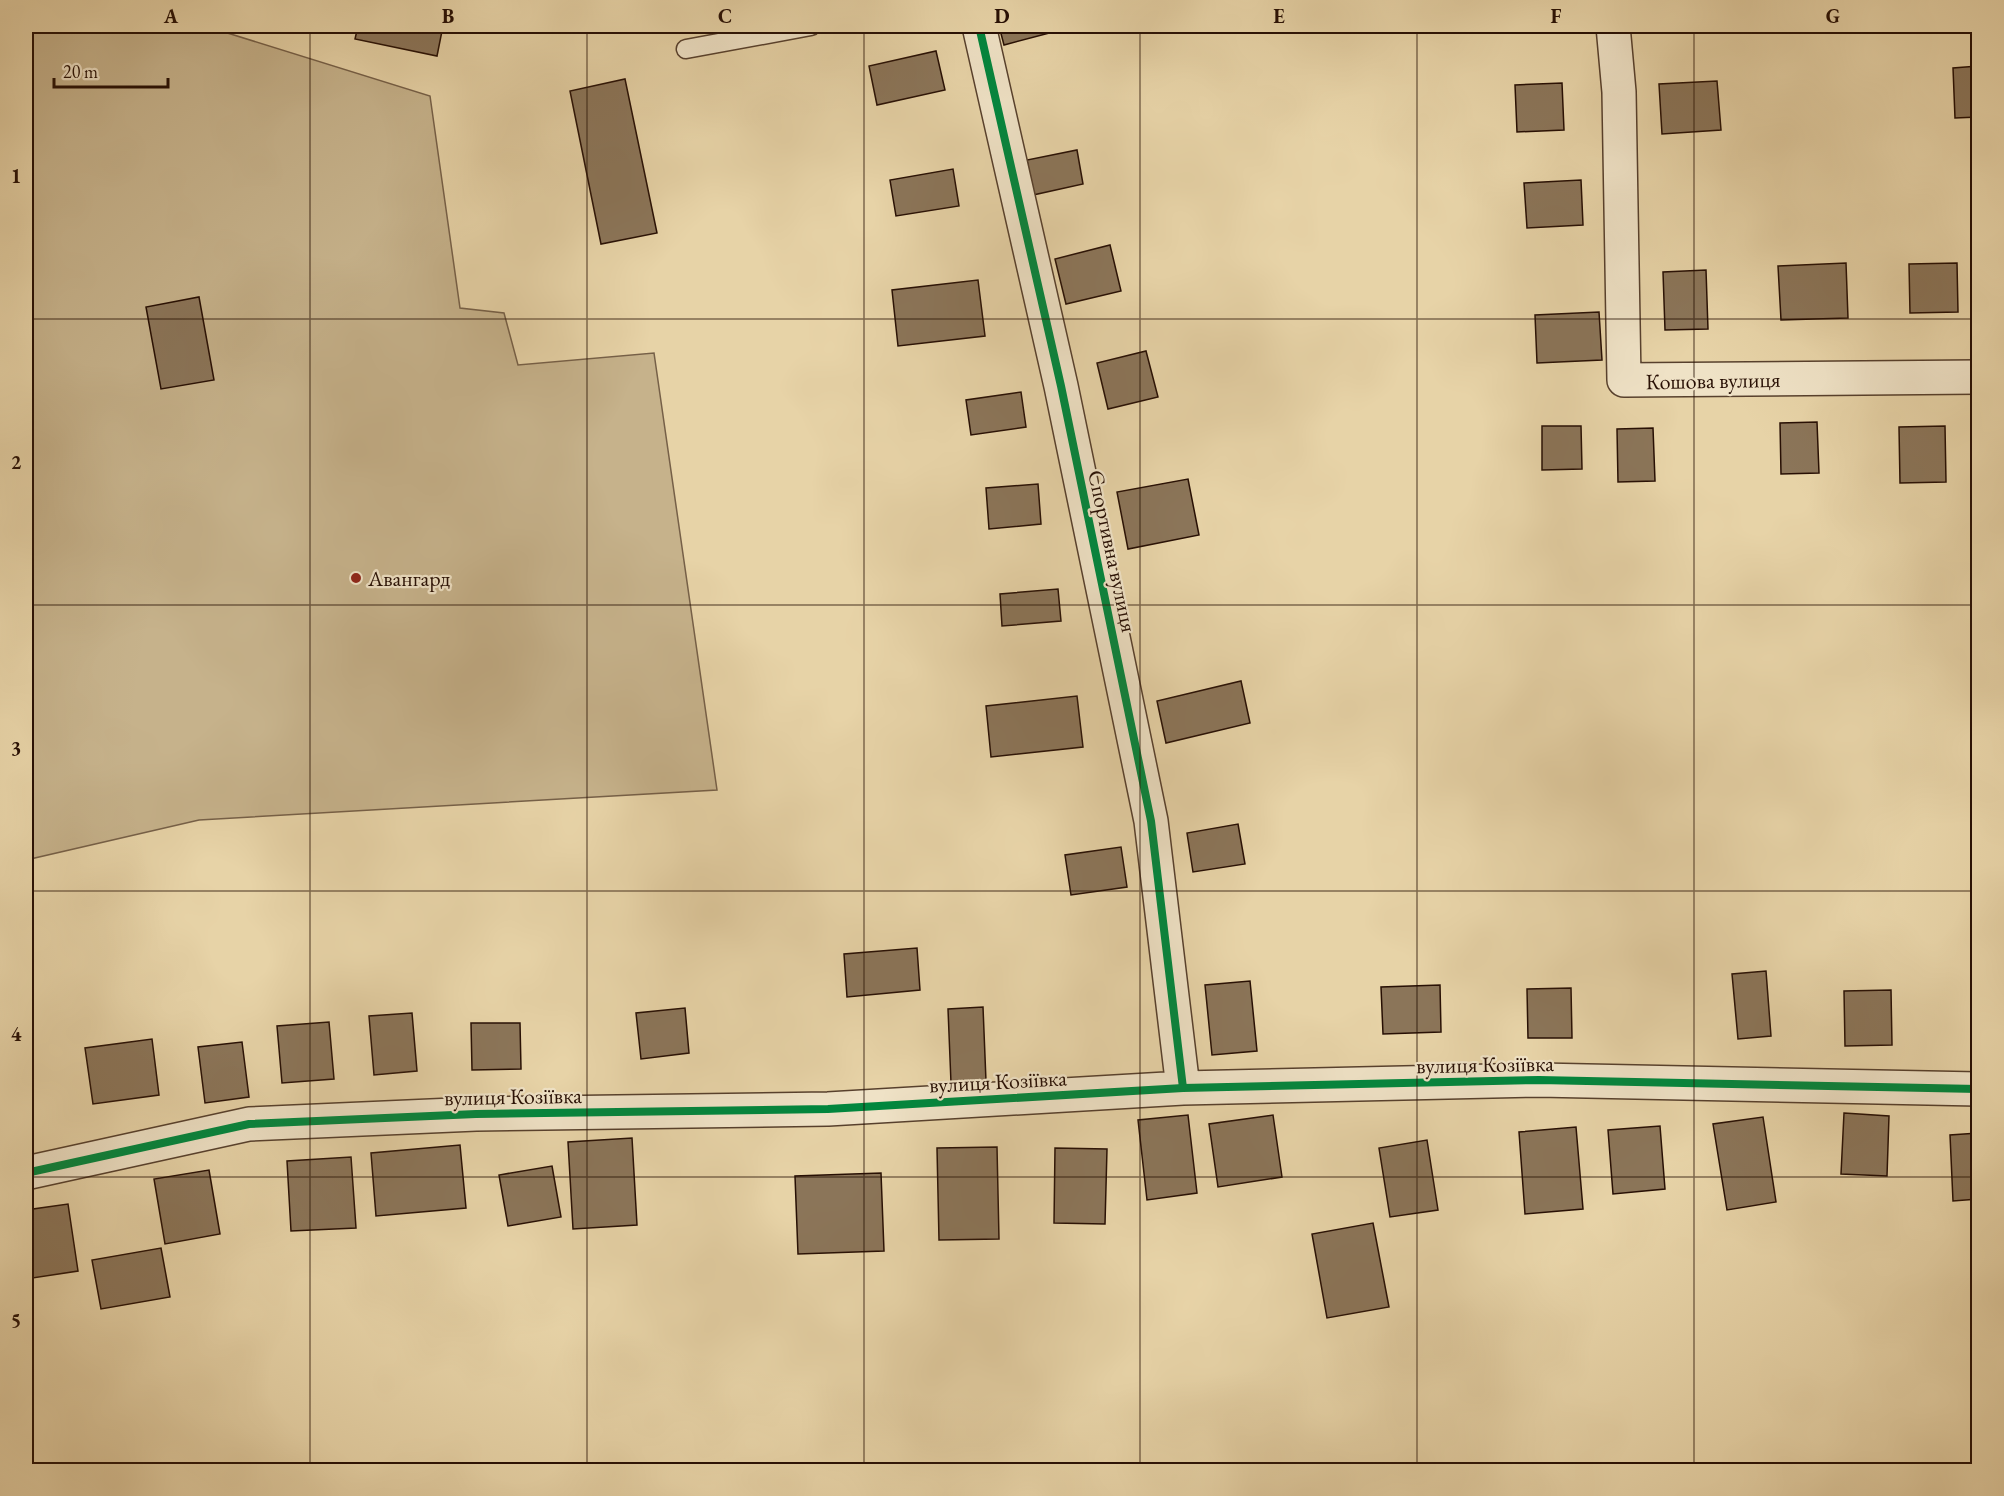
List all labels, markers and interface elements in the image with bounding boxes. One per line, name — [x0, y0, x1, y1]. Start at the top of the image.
text: A — [163, 3, 179, 29]
text: B — [442, 3, 454, 29]
text: C — [718, 3, 732, 29]
text: D — [994, 3, 1010, 29]
text: E — [1273, 3, 1285, 29]
text: F — [1551, 3, 1562, 29]
text: G — [1826, 3, 1840, 29]
scale bar — [54, 51, 168, 89]
text: 20 m — [63, 60, 98, 83]
text: 1 — [11, 163, 21, 189]
street label: Кошова вулиця — [1645, 365, 1781, 396]
text: 2 — [11, 449, 22, 475]
street label: Спортивна вулиця — [1081, 467, 1144, 635]
place label: Авангард — [367, 564, 450, 593]
marker: Авангард — [349, 571, 363, 585]
text: 3 — [11, 735, 21, 761]
text: 4 — [11, 1021, 22, 1047]
street label: вулиця Козіївка — [1416, 1049, 1554, 1080]
street label: вулиця Козіївка — [928, 1063, 1068, 1100]
street label: вулиця Козіївка — [444, 1081, 582, 1112]
text: 5 — [11, 1307, 21, 1333]

